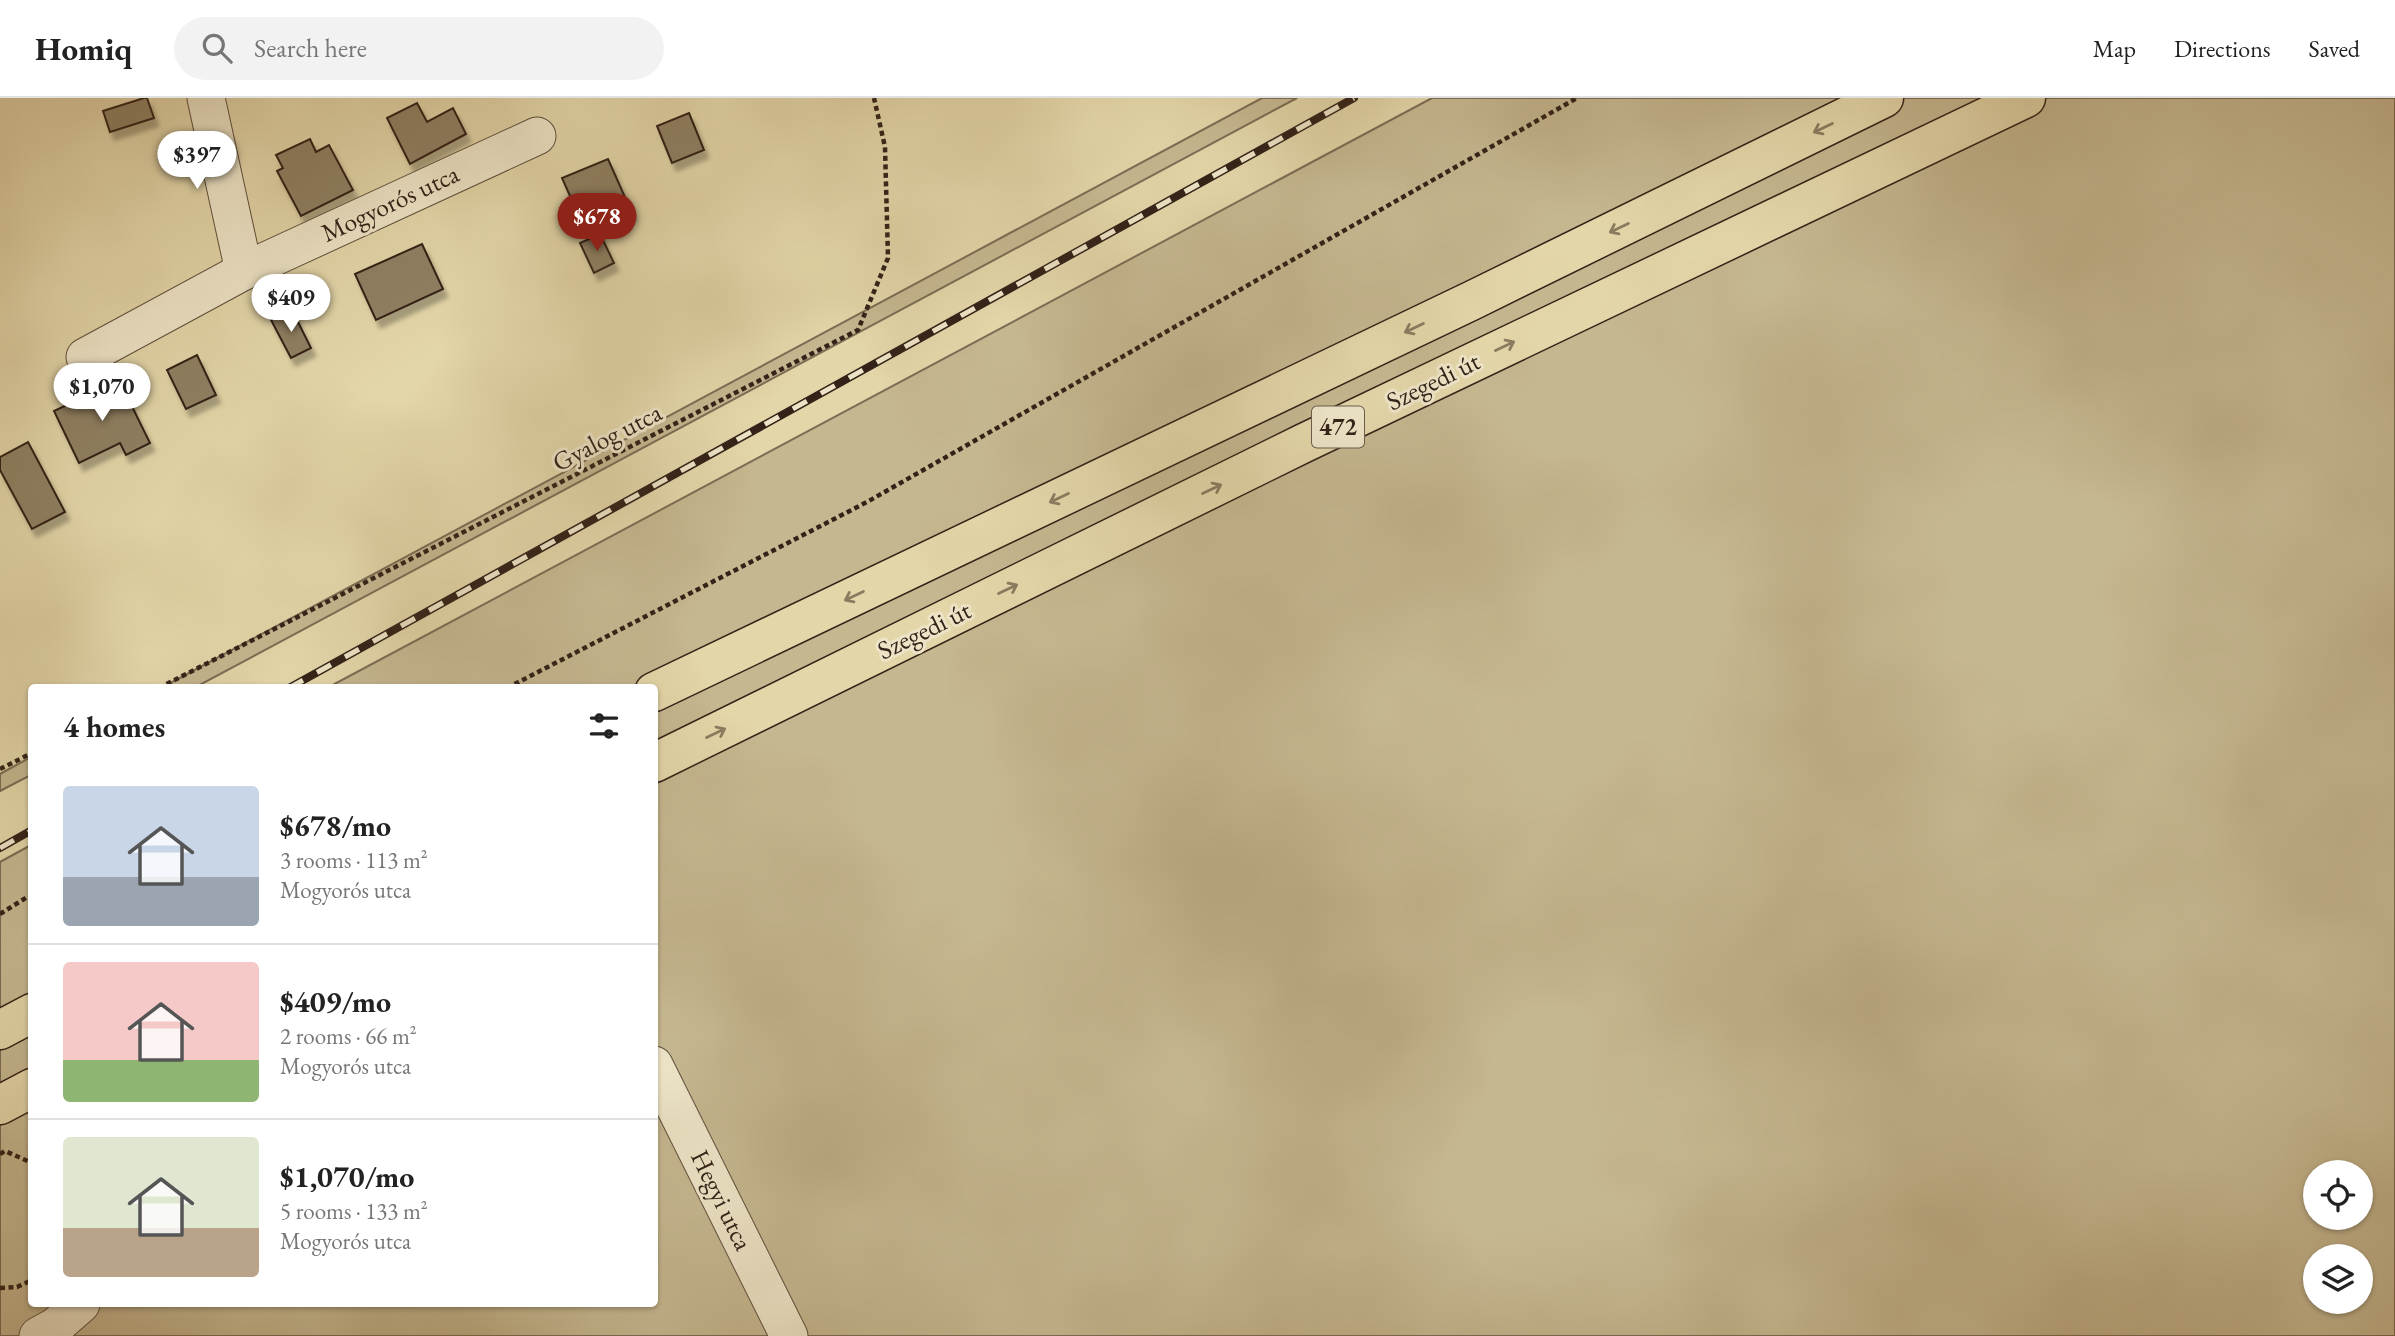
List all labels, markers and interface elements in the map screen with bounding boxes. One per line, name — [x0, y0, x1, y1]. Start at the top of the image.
search box — [174, 17, 664, 80]
text: Homiq — [35, 27, 132, 70]
icon: search — [198, 29, 236, 67]
text: Search here — [254, 31, 367, 65]
text: Map — [2093, 33, 2136, 64]
text: Directions — [2174, 33, 2271, 64]
text: Saved — [2309, 33, 2360, 64]
one-way arrow — [1813, 122, 1834, 135]
pin: $397 — [156, 132, 238, 191]
text: $397 — [173, 139, 221, 169]
street label: Mogyorós utca — [316, 156, 465, 250]
pin: $678 — [556, 194, 638, 253]
text: $678 — [573, 201, 621, 231]
one-way arrow — [1609, 222, 1630, 235]
pin: $409 — [250, 274, 332, 334]
text: $409 — [267, 282, 315, 312]
one-way arrow — [1404, 321, 1425, 335]
one-way arrow — [1494, 339, 1515, 353]
street label: Szegedi út — [1381, 344, 1485, 418]
pin: $1,070 — [45, 364, 159, 423]
text: $1,070 — [70, 371, 134, 401]
street label: Gyalog utca — [547, 395, 668, 479]
road number: 472 — [1312, 406, 1364, 448]
one-way arrow — [1201, 481, 1222, 495]
one-way arrow — [1049, 492, 1070, 506]
one-way arrow — [997, 582, 1018, 595]
one-way arrow — [844, 590, 865, 604]
street label: Szegedi út — [872, 593, 976, 667]
text: 4 homes — [63, 707, 165, 746]
icon: filters — [585, 707, 623, 745]
one-way arrow — [705, 725, 726, 739]
text: $678/mo — [280, 806, 391, 845]
icon: home — [119, 814, 203, 898]
text: 3 rooms · 113 m² — [280, 845, 428, 875]
text: Mogyorós utca — [280, 875, 411, 905]
text: $409/mo — [280, 982, 391, 1021]
icon: home — [119, 990, 203, 1074]
text: 2 rooms · 66 m² — [280, 1021, 417, 1051]
text: Mogyorós utca — [280, 1051, 411, 1081]
street label: Hegyi utca — [683, 1144, 761, 1257]
text: $1,070/mo — [280, 1157, 414, 1196]
map controls — [2303, 1160, 2373, 1314]
button: locate — [2303, 1160, 2373, 1230]
icon: home — [119, 1165, 203, 1249]
text: 5 rooms · 133 m² — [280, 1196, 428, 1226]
text: Mogyorós utca — [280, 1226, 411, 1256]
button: layers — [2303, 1244, 2373, 1314]

